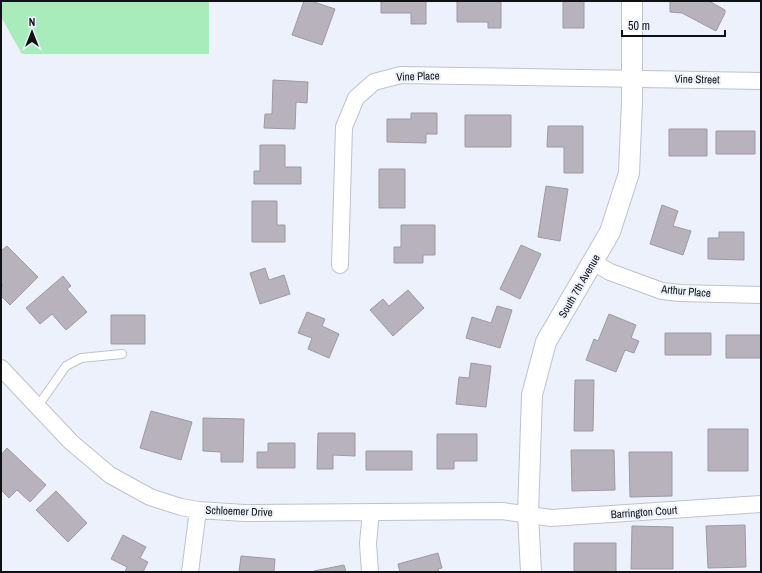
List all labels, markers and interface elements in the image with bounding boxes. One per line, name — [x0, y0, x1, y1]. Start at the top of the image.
north arrow — [12, 12, 52, 52]
scale bar — [622, 12, 725, 38]
text: N — [29, 15, 35, 29]
text: 50 m — [628, 18, 650, 34]
street label: Vine Place — [396, 68, 440, 84]
street label: Vine Street — [674, 72, 720, 86]
street label: South 7th Avenue — [555, 252, 603, 320]
street label: Arthur Place — [660, 282, 711, 300]
street label: Schloemer Drive — [205, 503, 273, 519]
street label: Barrington Court — [610, 503, 678, 521]

